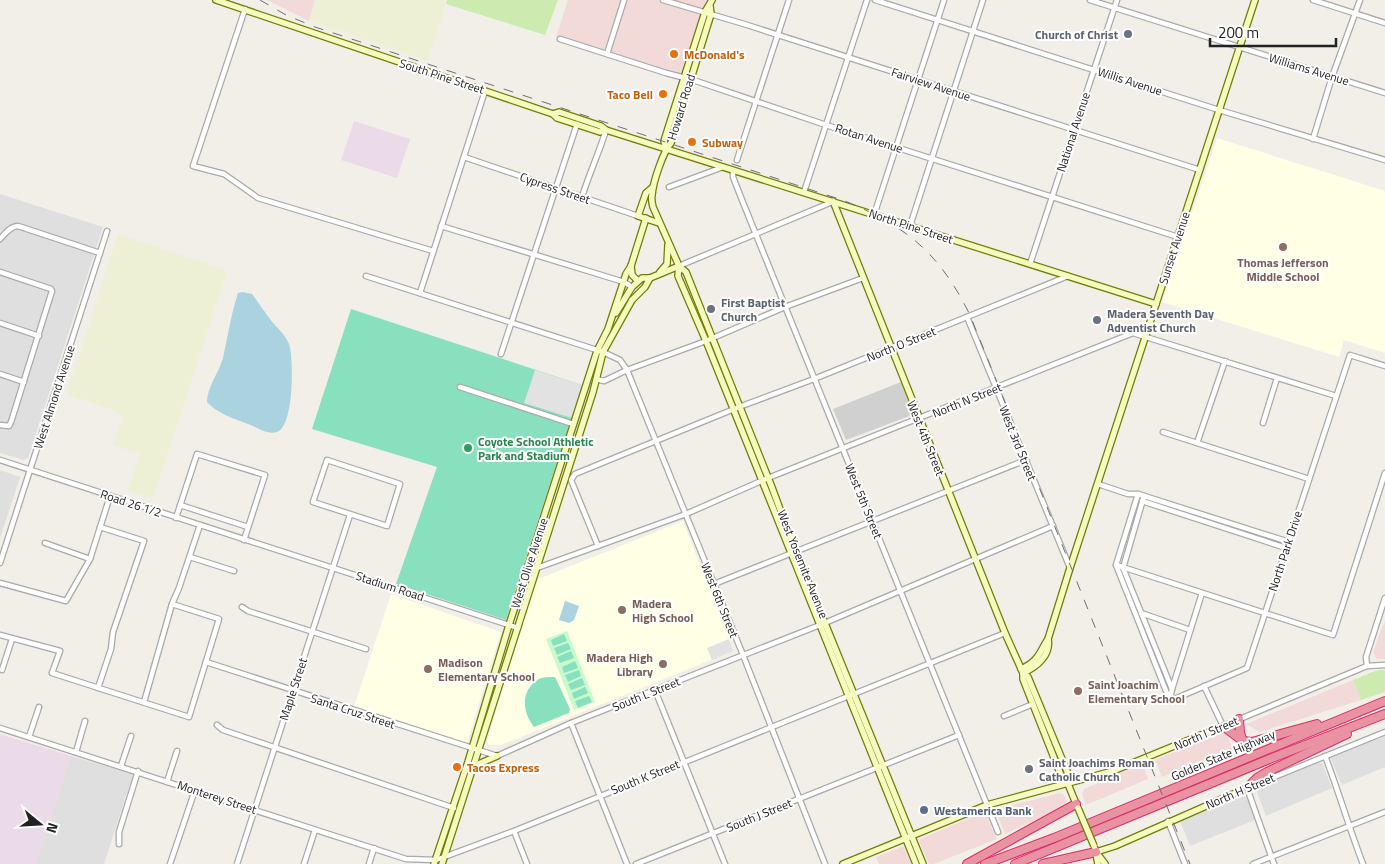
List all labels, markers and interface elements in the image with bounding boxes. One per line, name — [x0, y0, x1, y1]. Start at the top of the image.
scale bar — [1210, 15, 1336, 47]
text: 200 m — [1218, 21, 1259, 44]
place label: Church of Christ — [1035, 25, 1119, 44]
marker: Church of Christ — [1122, 28, 1134, 40]
place label: McDonald's — [684, 45, 745, 64]
marker: McDonald's — [668, 48, 680, 60]
street label: Williams Avenue — [1266, 48, 1352, 90]
street label: South Pine Street — [397, 53, 488, 99]
street label: Fairview Avenue — [889, 62, 973, 106]
street label: Willis Avenue — [1095, 62, 1165, 100]
street label: Howard Road — [662, 72, 700, 142]
place label: Taco Bell — [607, 85, 653, 104]
marker: Taco Bell — [657, 88, 669, 100]
street label: National Avenue — [1051, 90, 1095, 174]
street label: Rotan Avenue — [833, 118, 905, 158]
place label: Subway — [702, 133, 743, 152]
marker: Subway — [686, 136, 698, 148]
street label: Cypress Street — [517, 167, 593, 209]
street label: North Pine Street — [866, 203, 956, 249]
street label: Sunset Avenue — [1153, 209, 1195, 287]
marker: Thomas Jefferson Middle School — [1277, 241, 1289, 253]
place label: Thomas Jefferson Middle School — [1237, 253, 1329, 286]
place label: First Baptist Church — [721, 293, 786, 326]
marker: First Baptist Church — [705, 303, 717, 315]
place label: Madera Seventh Day Adventist Church — [1107, 304, 1214, 337]
marker: Madera Seventh Day Adventist Church — [1091, 314, 1103, 326]
street label: North O Street — [863, 321, 939, 367]
street label: West Almond Avenue — [28, 343, 80, 451]
street label: North N Street — [929, 377, 1005, 423]
street label: West 4th Street — [902, 397, 950, 479]
street label: West 3rd Street — [994, 403, 1042, 484]
place label: Coyote School Athletic Park and Stadium — [478, 432, 594, 465]
marker: Coyote School Athletic Park and Stadium — [462, 442, 474, 454]
street label: West 5th Street — [840, 460, 888, 542]
street label: Road 26 1/2 — [98, 484, 164, 522]
street label: West Yosemite Avenue — [773, 507, 833, 621]
street label: North Park Drive — [1263, 508, 1307, 594]
street label: West Olive Avenue — [505, 515, 553, 611]
street label: West 6th Street — [696, 559, 744, 641]
street label: Stadium Road — [353, 566, 427, 606]
place label: Madera High School — [632, 594, 693, 627]
marker: Madera High School — [616, 604, 628, 616]
place label: Madera High Library — [586, 648, 653, 681]
place label: Madison Elementary School — [438, 653, 535, 686]
street label: Maple Street — [274, 654, 312, 723]
marker: Madera High Library — [657, 658, 669, 670]
marker: Madison Elementary School — [422, 663, 434, 675]
street label: South L Street — [609, 671, 684, 716]
place label: Saint Joachim Elementary School — [1088, 675, 1185, 708]
marker: Saint Joachim Elementary School — [1072, 685, 1084, 697]
street label: Santa Cruz Street — [308, 688, 398, 734]
street label: North I Street — [1171, 711, 1242, 755]
street label: Golden State Highway — [1168, 724, 1278, 786]
place label: Saint Joachims Roman Catholic Church — [1039, 753, 1155, 786]
street label: South K Street — [608, 754, 683, 799]
place label: Tacos Express — [467, 758, 540, 777]
marker: Tacos Express — [451, 761, 463, 773]
marker: Saint Joachims Roman Catholic Church — [1023, 763, 1035, 775]
street label: North H Street — [1202, 768, 1278, 814]
street label: Monterey Street — [175, 775, 260, 819]
street label: South J Street — [723, 793, 796, 837]
north arrow — [15, 799, 65, 849]
place label: Westamerica Bank — [934, 801, 1032, 820]
marker: Westamerica Bank — [918, 804, 930, 816]
text: N — [41, 820, 64, 836]

